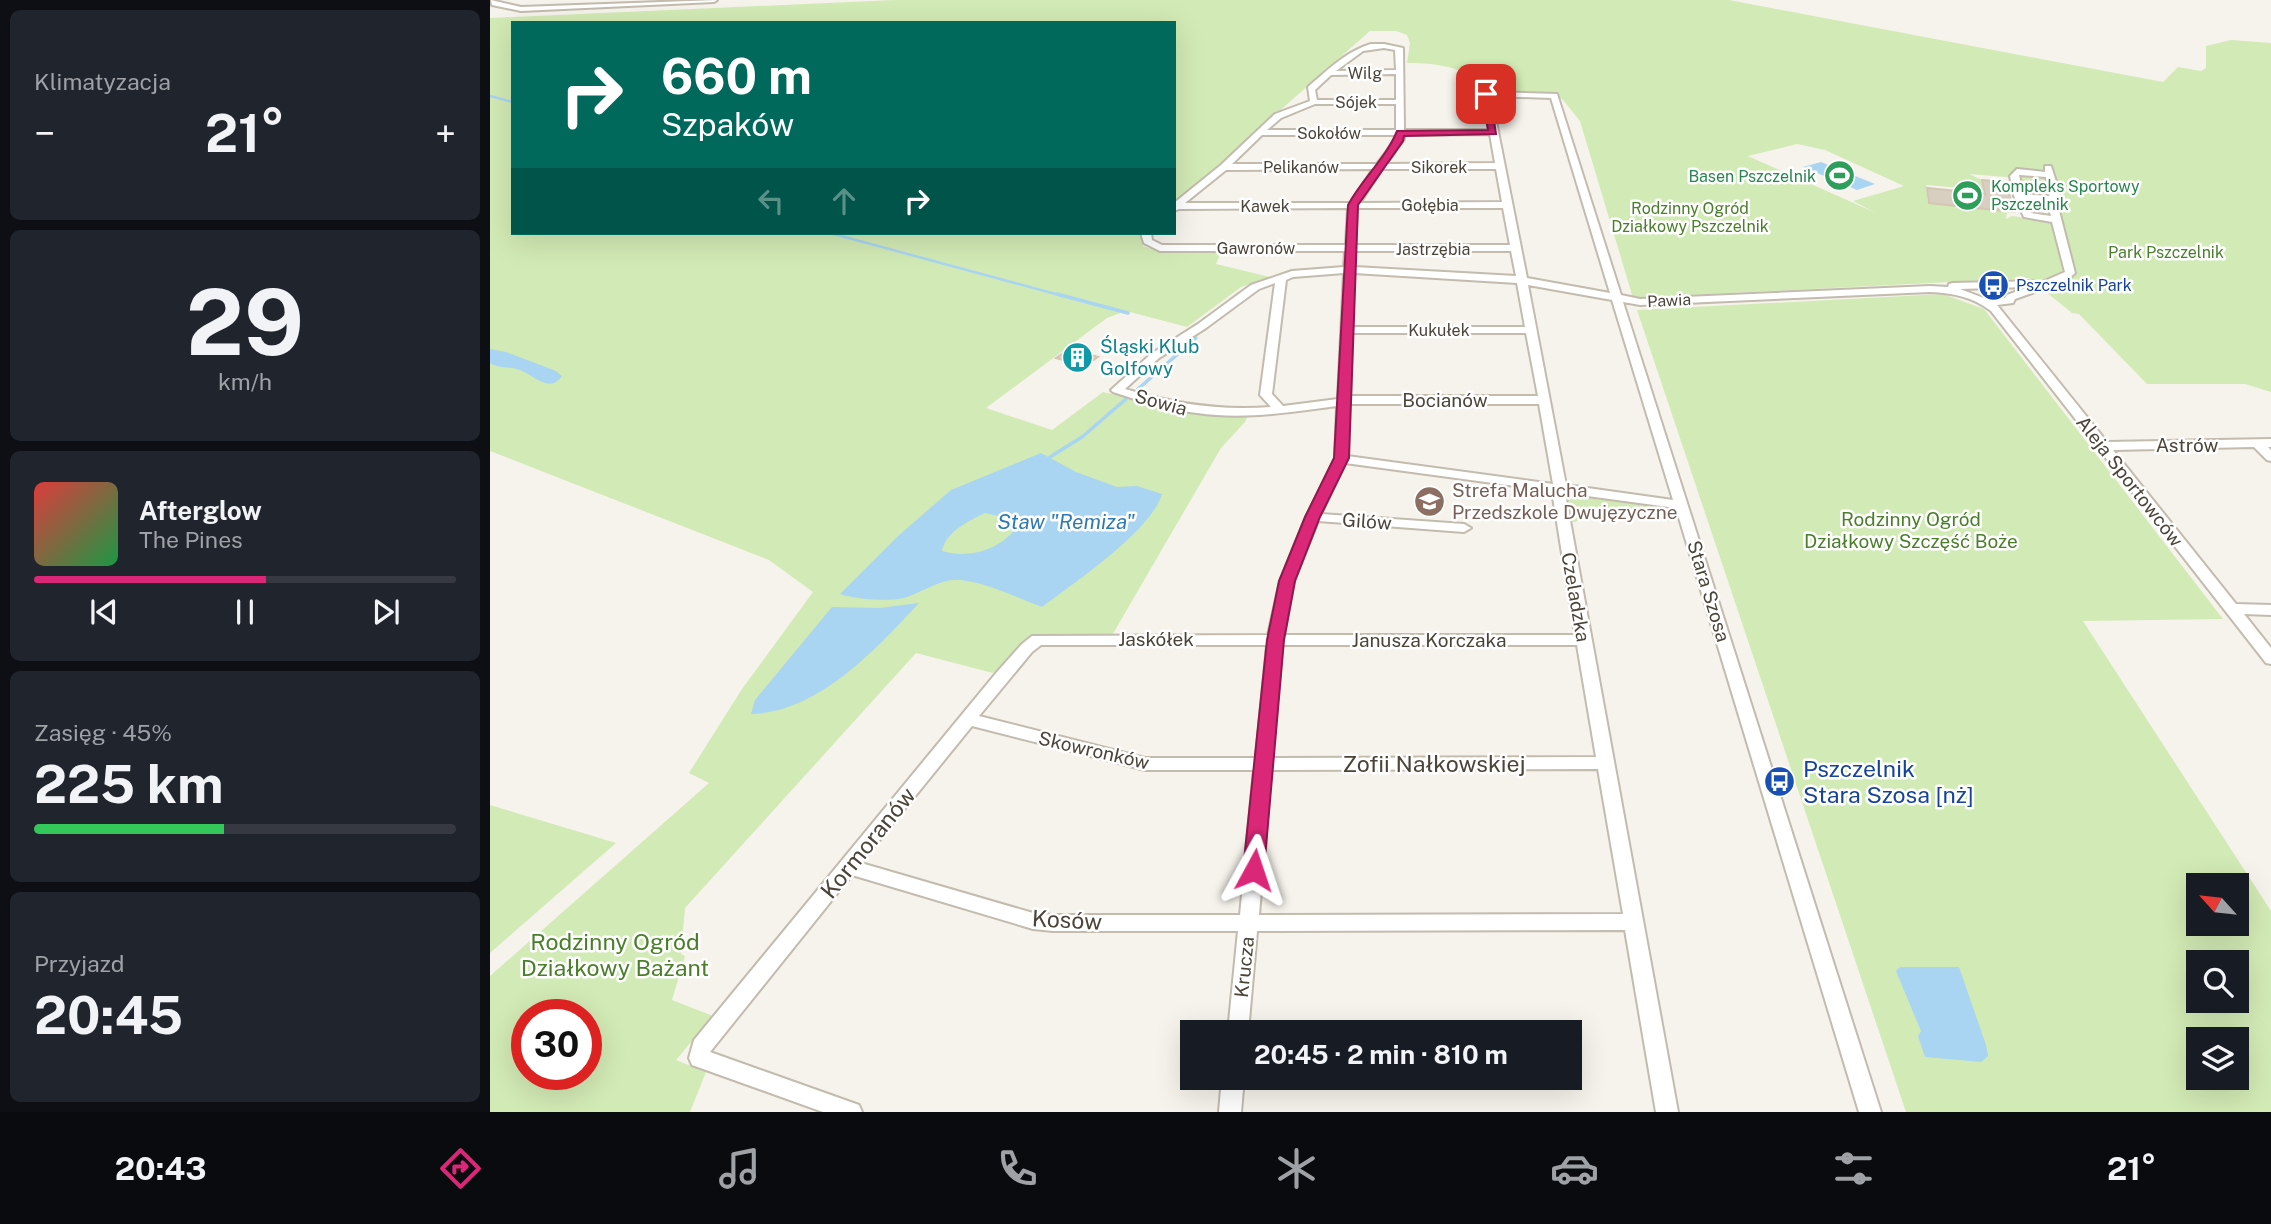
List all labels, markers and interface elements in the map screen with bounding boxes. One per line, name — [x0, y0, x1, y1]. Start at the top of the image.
text: 660 m — [661, 47, 812, 105]
icon: right — [546, 49, 637, 140]
street label: Wilg — [1348, 64, 1382, 83]
pin — [1456, 64, 1516, 124]
text: Klimatyzacja — [34, 68, 171, 95]
icon: arrive — [1467, 75, 1505, 113]
street label: Sójek — [1335, 93, 1377, 112]
text: 21° — [205, 103, 285, 164]
text: Szpaków — [661, 106, 794, 143]
text: − — [34, 111, 55, 156]
text: + — [435, 111, 456, 156]
street label: Sokołów — [1297, 124, 1362, 143]
street label: Pelikanów — [1263, 158, 1340, 177]
street label: Sikorek — [1411, 158, 1467, 177]
sports icon: Basen Pszczelnik — [1822, 159, 1856, 193]
place label: Basen Pszczelnik — [1688, 167, 1816, 186]
place label: Kompleks Sportowy Pszczelnik — [1991, 177, 2140, 214]
sports icon: Kompleks Sportowy Pszczelnik — [1951, 178, 1985, 212]
icon: left — [752, 182, 790, 220]
icon: ahead — [825, 182, 863, 220]
icon: right — [898, 182, 936, 220]
street label: Gołębia — [1401, 196, 1459, 215]
street label: Kawek — [1240, 197, 1290, 216]
park label: Rodzinny Ogród Działkowy Pszczelnik — [1611, 199, 1769, 236]
street label: Gawronów — [1217, 239, 1296, 258]
street label: Jastrzębia — [1396, 240, 1470, 259]
park label: Park Pszczelnik — [2108, 243, 2224, 262]
bus stop icon: Pszczelnik Park — [1976, 268, 2010, 302]
text: 29 — [186, 269, 304, 375]
place label: Pszczelnik Park — [2016, 276, 2132, 295]
street label: Pawia — [1647, 290, 1691, 311]
street label: Kukułek — [1408, 321, 1470, 340]
place label: Śląski Klub Golfowy — [1100, 335, 1199, 379]
building icon: Śląski Klub Golfowy — [1060, 340, 1094, 374]
text: km/h — [218, 368, 272, 395]
street label: Sowia — [1132, 384, 1190, 420]
street label: Bocianów — [1402, 389, 1488, 411]
street label: Aleja Sportowców — [2072, 411, 2188, 551]
street label: Astrów — [2156, 434, 2219, 456]
place label: Strefa Malucha Przedszkole Dwujęzyczne — [1452, 479, 1677, 523]
school or university icon: Strefa Malucha Przedszkole Dwujęzyczne — [1412, 484, 1446, 518]
text: Afterglow — [139, 495, 262, 526]
street label: Gilów — [1342, 508, 1393, 534]
park label: Rodzinny Ogród Działkowy Szczęść Boże — [1804, 508, 2018, 552]
water label: Staw "Remiza" — [997, 509, 1135, 534]
text: The Pines — [139, 526, 243, 553]
street label: Stara Szosa — [1683, 538, 1735, 644]
street label: Czeladzka — [1557, 551, 1595, 643]
icon: previous — [85, 593, 123, 631]
icon: pause — [226, 593, 264, 631]
icon: next — [367, 593, 405, 631]
street label: Jaskółek — [1118, 628, 1194, 650]
street label: Janusza Korczaka — [1352, 629, 1506, 651]
text: Zasięg · 45% — [34, 719, 172, 746]
street label: Skowronków — [1036, 727, 1152, 773]
street label: Zofii Nałkowskiej — [1342, 750, 1526, 777]
text: 225 km — [34, 754, 224, 815]
place label: Pszczelnik Stara Szosa [nż] — [1803, 755, 1974, 808]
bus stop icon: Pszczelnik Stara Szosa [nż] — [1763, 765, 1797, 799]
street label: Kormoranów — [815, 782, 921, 904]
position arrow — [1217, 833, 1291, 907]
north arrow — [2186, 873, 2249, 936]
map controls — [2186, 873, 2249, 1090]
street label: Kosów — [1031, 904, 1103, 935]
park label: Rodzinny Ogród Działkowy Bażant — [521, 928, 709, 981]
street label: Krucza — [1230, 935, 1258, 999]
text: Przyjazd — [34, 950, 124, 977]
button: search — [2186, 950, 2249, 1013]
text: 20:45 — [34, 985, 183, 1046]
speed limit sign: 30 — [511, 999, 602, 1090]
button: layers — [2186, 1027, 2249, 1090]
text: 20:45 · 2 min · 810 m — [1254, 1039, 1508, 1070]
icon: directions — [436, 1144, 485, 1193]
icon: music — [715, 1144, 764, 1193]
icon: phone — [993, 1144, 1042, 1193]
icon: climate — [1272, 1144, 1321, 1193]
icon: car — [1550, 1144, 1599, 1193]
icon: filters — [1829, 1144, 1878, 1193]
text: 20:43 — [115, 1150, 207, 1187]
text: 21° — [2107, 1150, 2156, 1187]

